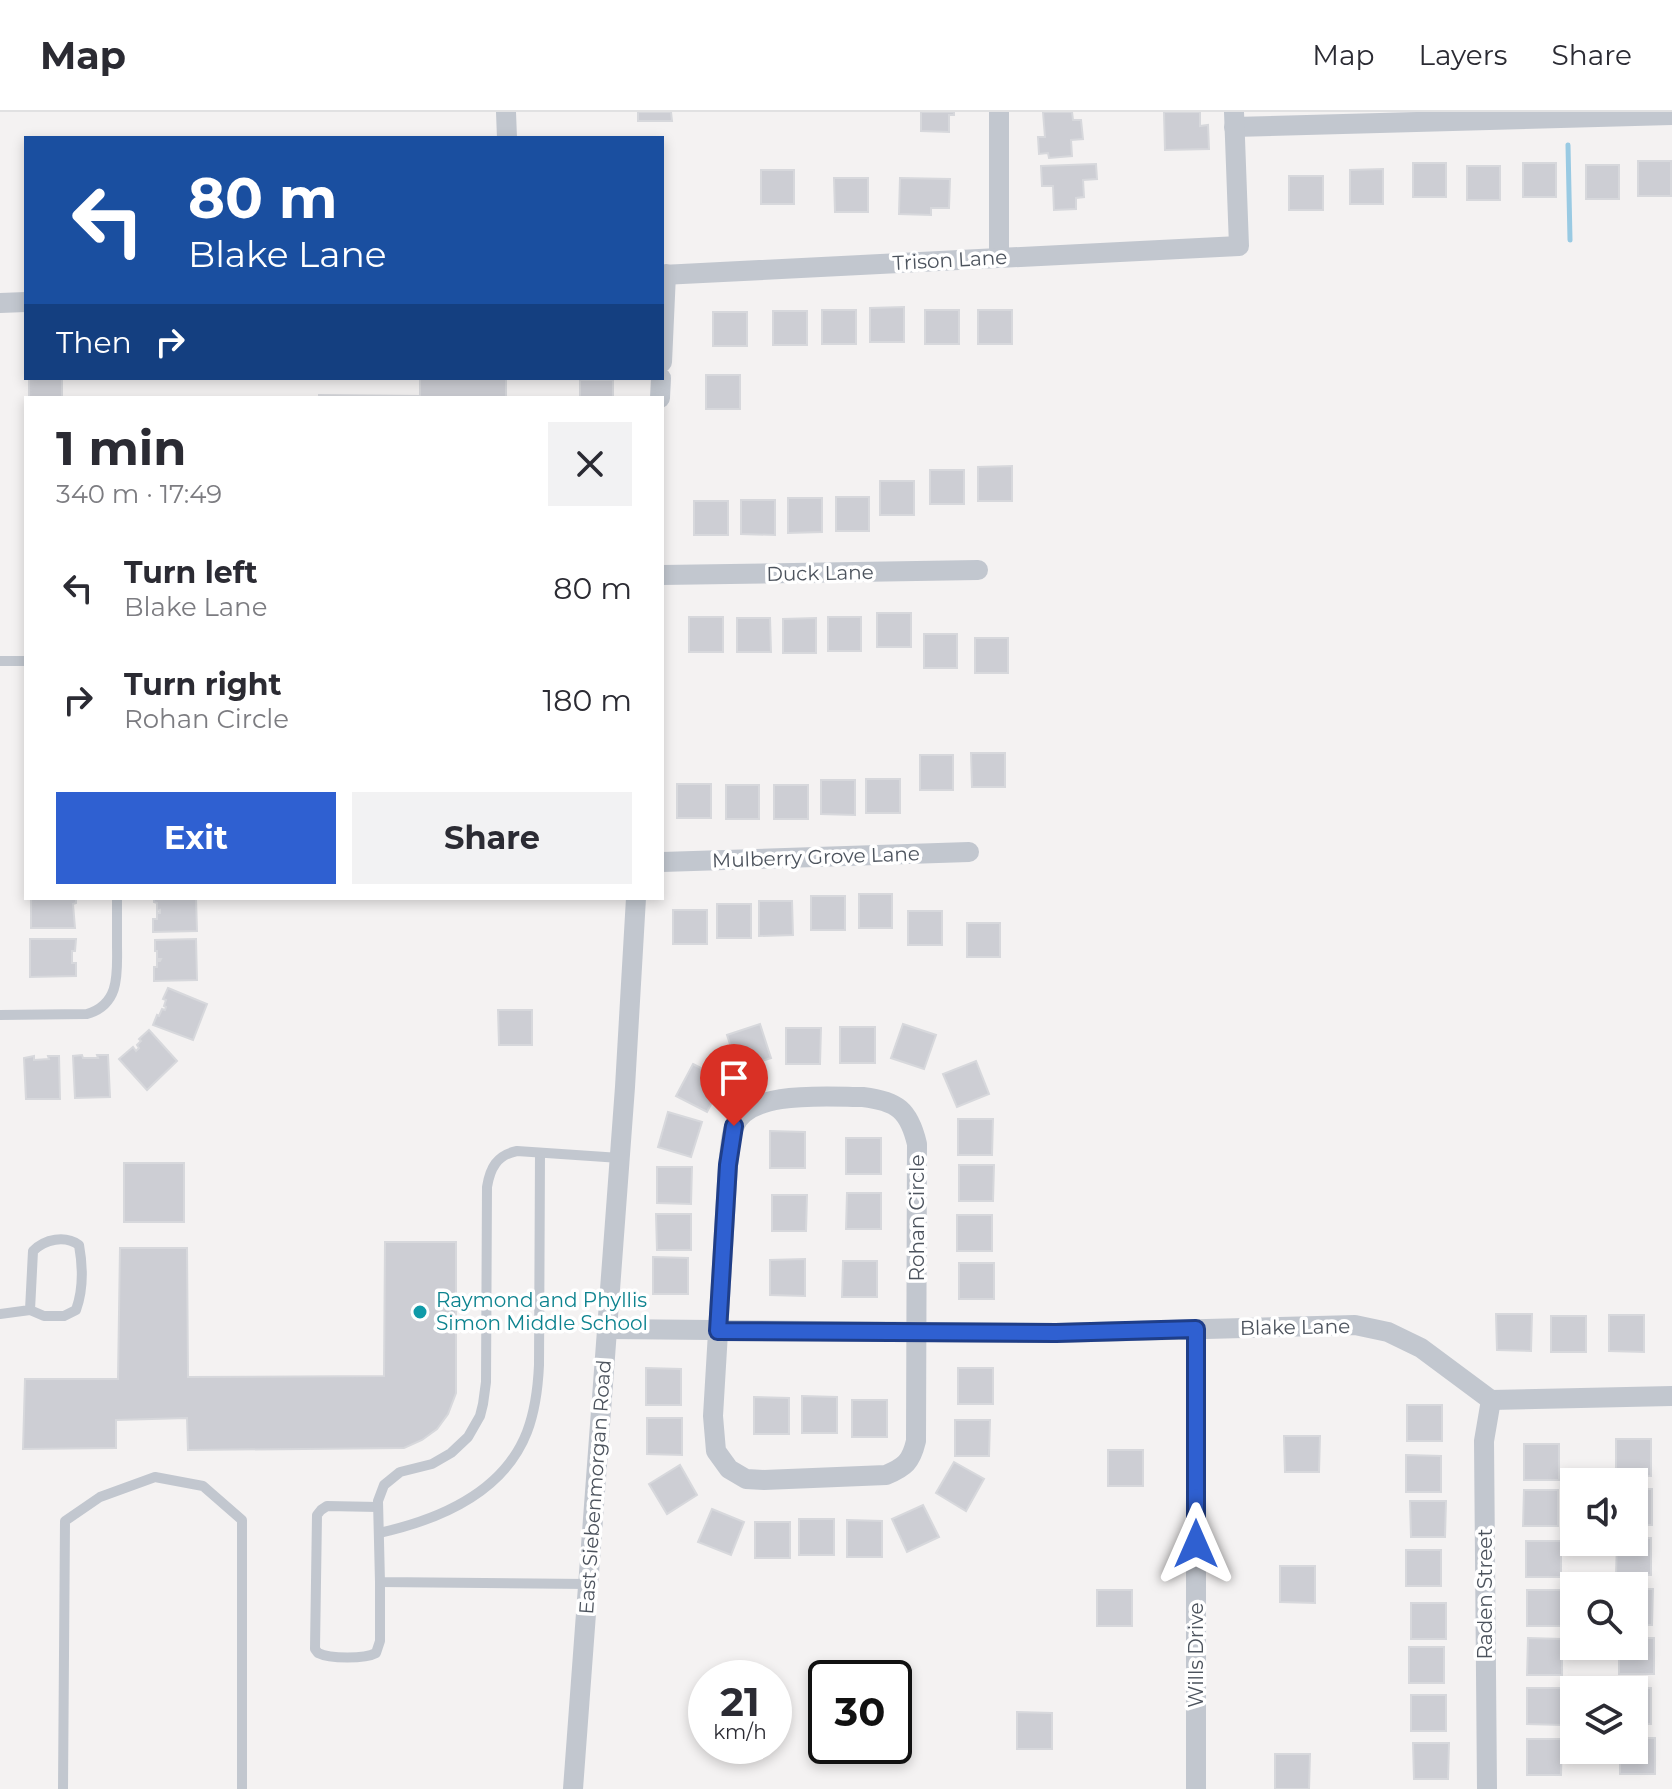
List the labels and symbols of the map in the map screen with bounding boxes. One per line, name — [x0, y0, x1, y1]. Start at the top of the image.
street label: Trison Lane — [892, 245, 1008, 275]
street label: Duck Lane — [766, 560, 874, 586]
street label: Mulberry Grove Lane — [712, 841, 920, 873]
pin — [700, 1044, 768, 1126]
street label: Rohan Circle — [905, 1155, 929, 1281]
place label: Raymond and Phyllis Simon Middle School — [436, 1288, 648, 1335]
marker: Raymond and Phyllis Simon Middle School — [411, 1303, 429, 1321]
street label: Blake Lane — [1240, 1314, 1350, 1340]
street label: East Siebenmorgan Road — [574, 1359, 616, 1615]
position arrow — [1154, 1502, 1238, 1586]
street label: Raden Street — [1473, 1528, 1497, 1660]
street label: Wills Drive — [1184, 1602, 1208, 1708]
speed limit sign: 30 — [808, 1660, 912, 1764]

